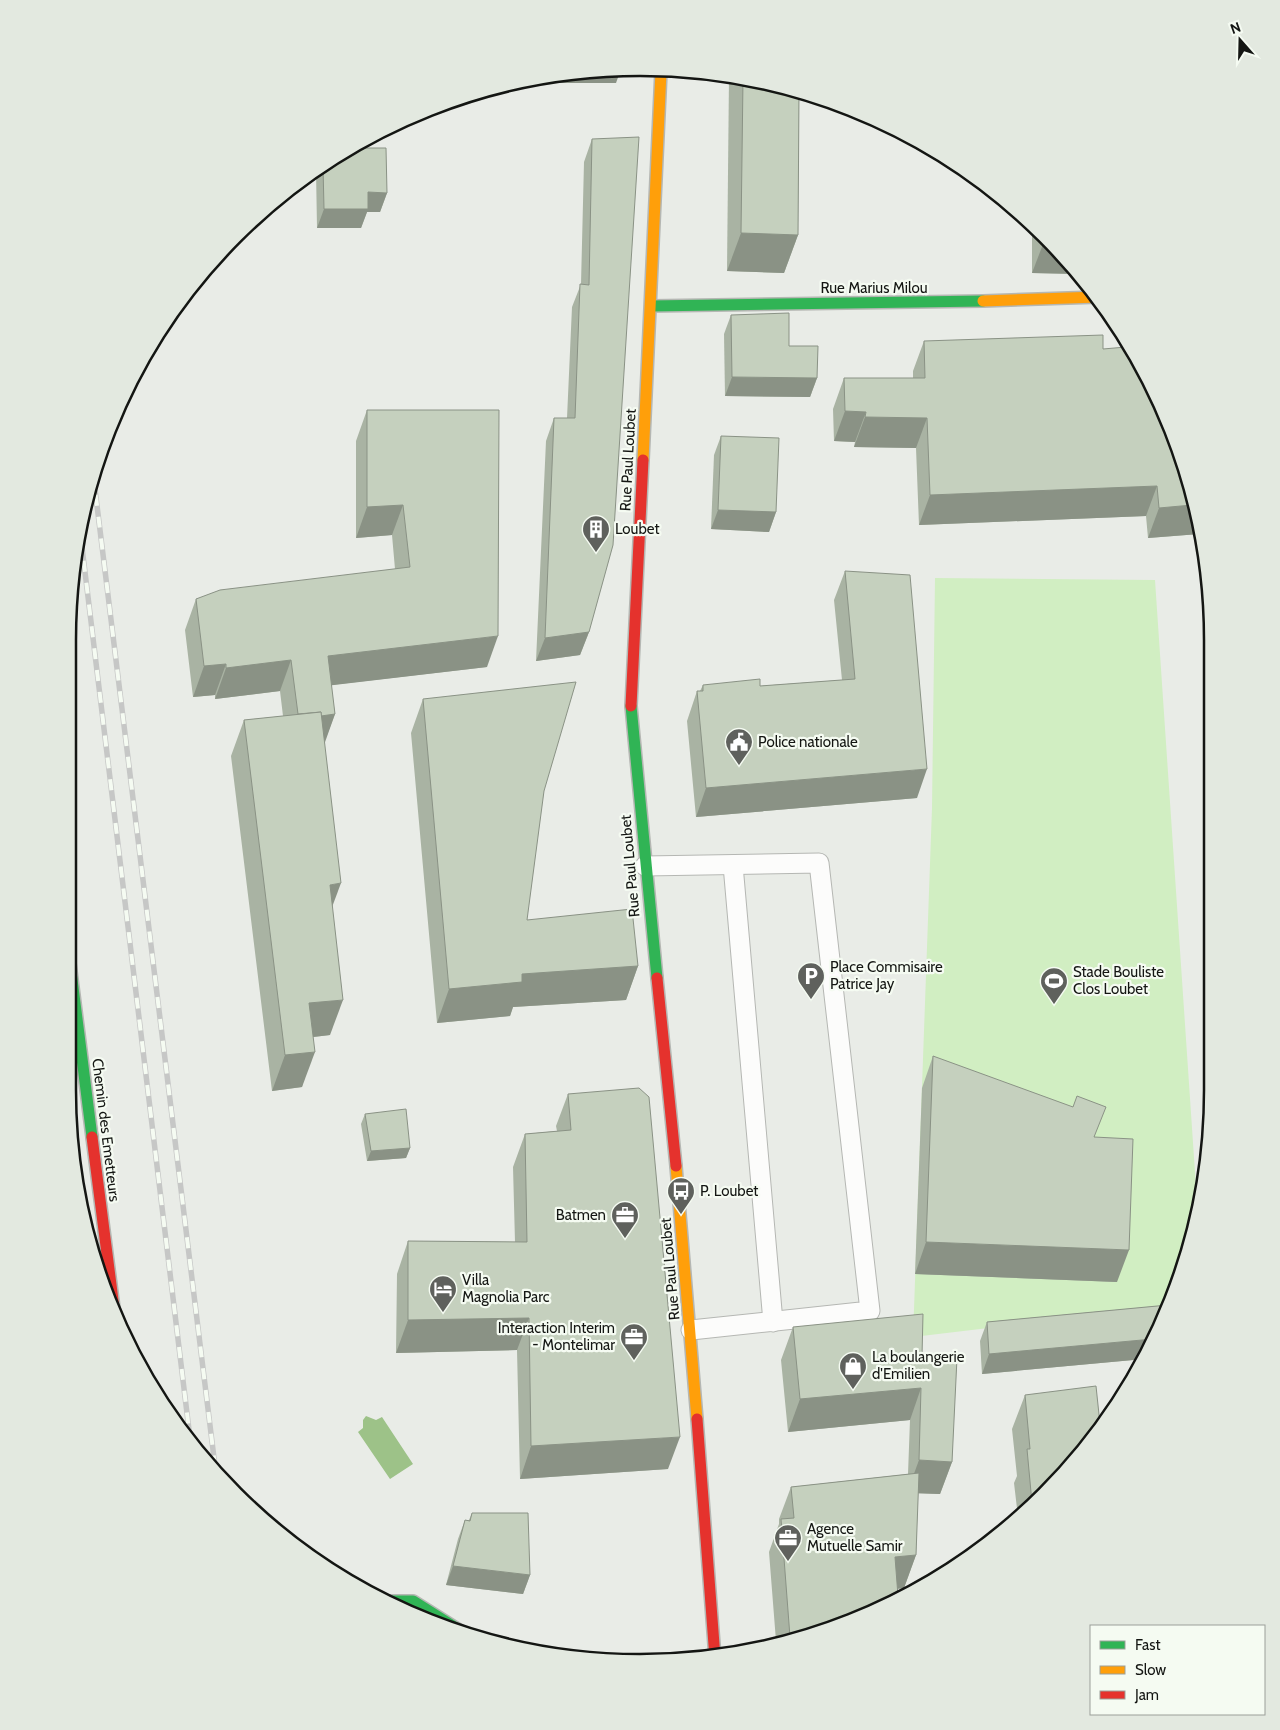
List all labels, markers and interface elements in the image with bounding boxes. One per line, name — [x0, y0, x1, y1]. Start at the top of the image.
north arrow — [1215, 15, 1265, 65]
text: N — [1228, 18, 1243, 38]
street label: Rue Marius Milou — [820, 279, 928, 297]
street label: Rue Paul Loubet — [616, 408, 640, 512]
building icon: Loubet — [581, 514, 611, 553]
place label: Loubet — [615, 520, 660, 538]
public building icon: Police nationale — [724, 727, 754, 766]
place label: Police nationale — [758, 733, 858, 751]
street label: Rue Paul Loubet — [617, 814, 643, 918]
place label: Place Commisaire Patrice Jay — [830, 958, 943, 993]
parking icon: Place Commisaire Patrice Jay — [796, 961, 826, 1000]
place label: Stade Bouliste Clos Loubet — [1073, 963, 1164, 998]
sports icon: Stade Bouliste Clos Loubet — [1039, 966, 1069, 1005]
street label: Chemin des Emetteurs — [88, 1057, 124, 1203]
bus stop icon: P. Loubet — [666, 1176, 696, 1215]
place label: P. Loubet — [700, 1182, 758, 1200]
office icon: Batmen — [610, 1200, 640, 1239]
place label: Batmen — [556, 1206, 606, 1224]
street label: Rue Paul Loubet — [657, 1217, 683, 1321]
place label: Villa Magnolia Parc — [462, 1271, 550, 1306]
hotel icon: Villa Magnolia Parc — [428, 1274, 458, 1313]
place label: Interaction Interim - Montelimar — [498, 1319, 615, 1354]
office icon: Interaction Interim - Montelimar — [619, 1322, 649, 1361]
place label: La boulangerie d'Emilien — [872, 1348, 965, 1383]
shop icon: La boulangerie d'Emilien — [838, 1351, 868, 1390]
place label: Agence Mutuelle Samir — [807, 1520, 903, 1555]
office icon: Agence Mutuelle Samir — [773, 1523, 803, 1562]
legend — [1090, 1625, 1265, 1715]
text: Fast — [1135, 1636, 1160, 1654]
text: Slow — [1135, 1661, 1166, 1679]
text: Jam — [1134, 1686, 1159, 1704]

